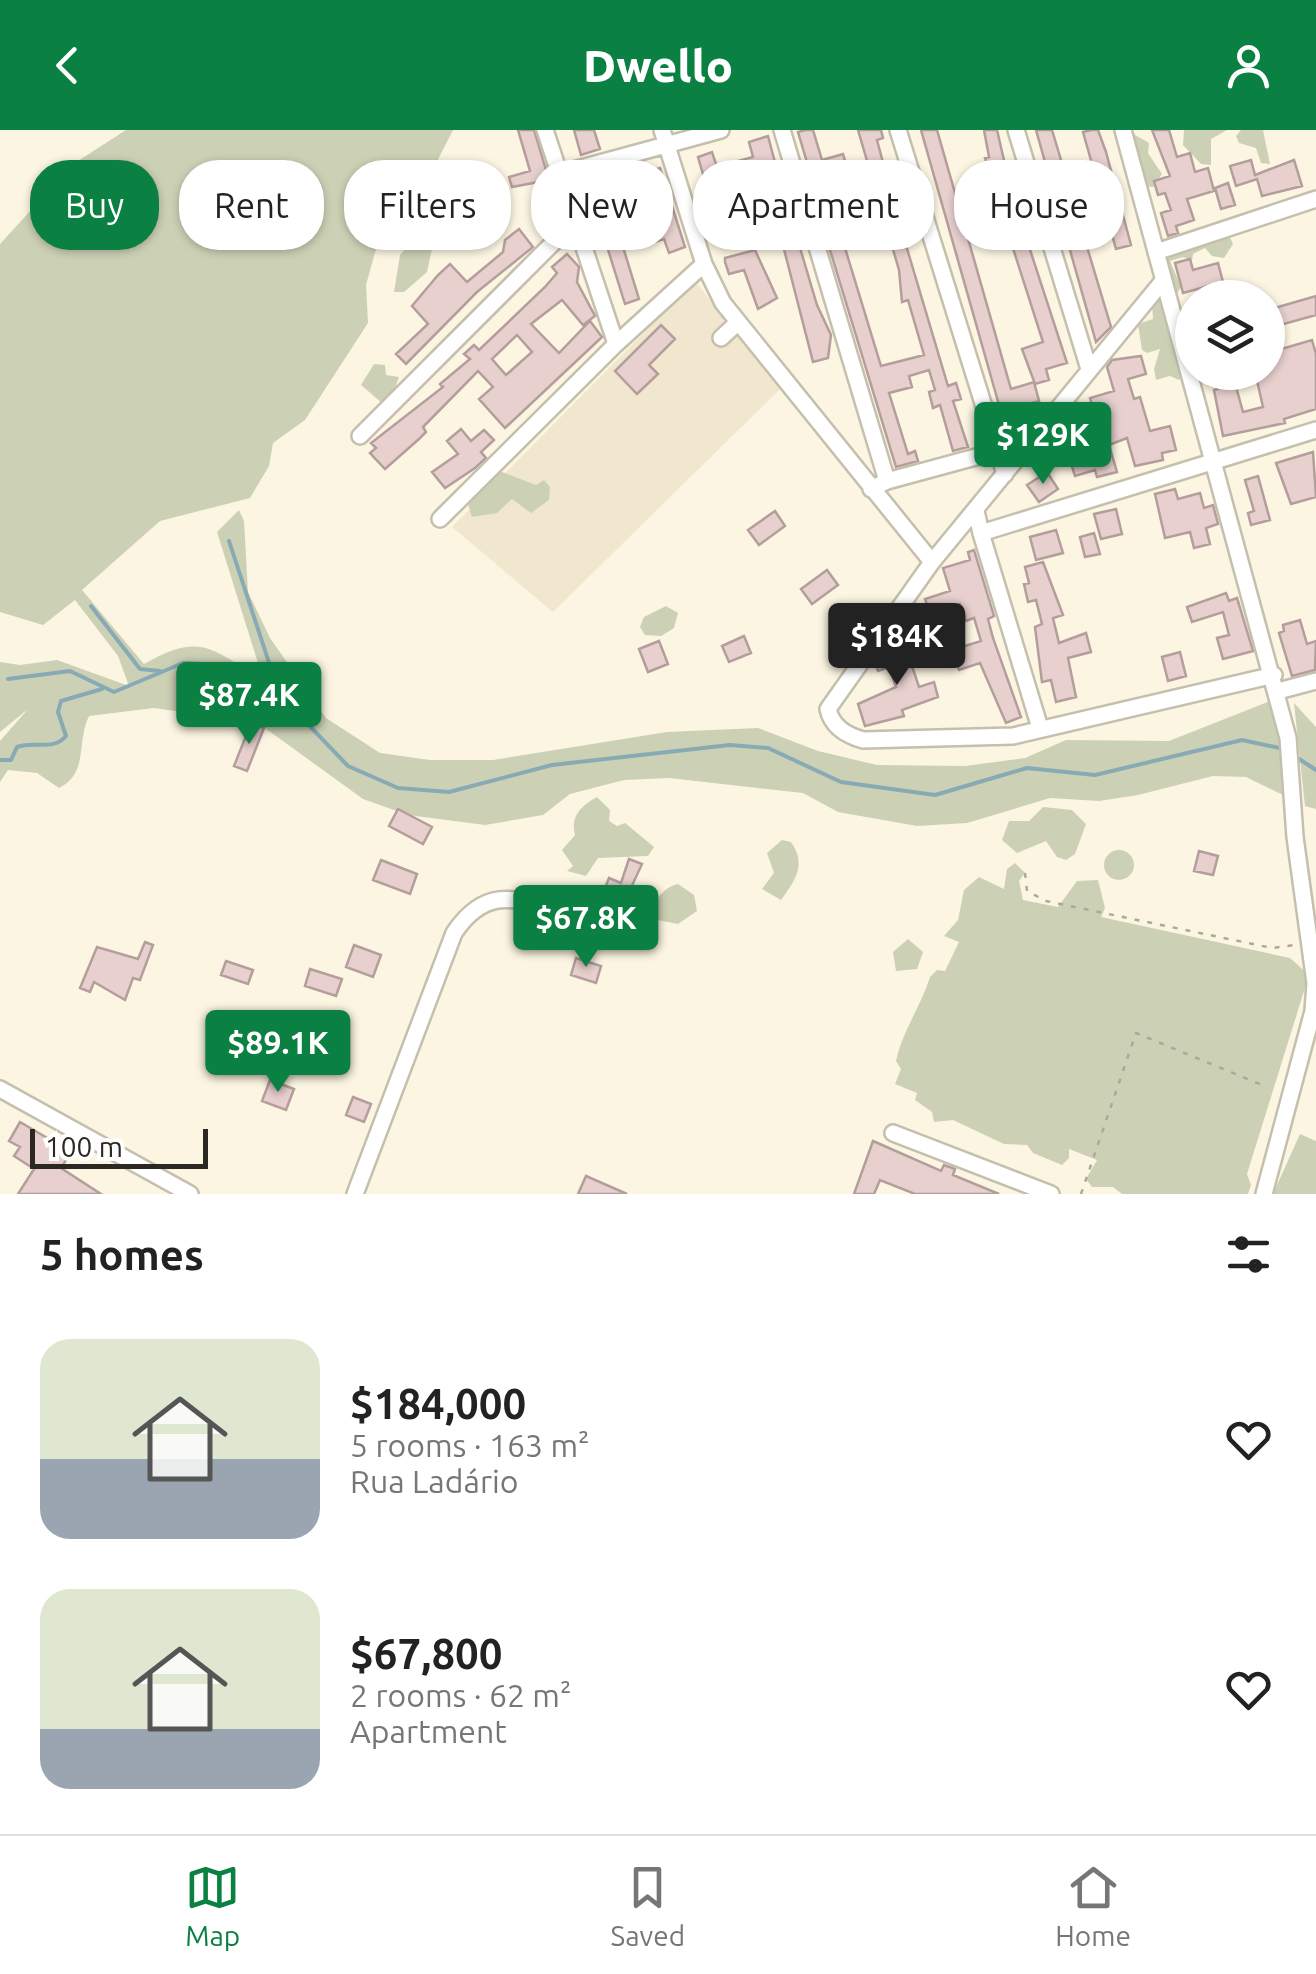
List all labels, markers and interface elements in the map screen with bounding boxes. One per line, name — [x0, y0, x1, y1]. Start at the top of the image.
icon: back — [40, 38, 95, 93]
icon: person — [1221, 38, 1276, 93]
text: Dwello — [583, 40, 733, 91]
chip: Buy — [30, 160, 159, 250]
chip: Rent — [179, 160, 324, 250]
chip: Filters — [344, 160, 511, 250]
chip: New — [531, 160, 673, 250]
chip: Apartment — [693, 160, 934, 250]
chip: House — [954, 160, 1124, 250]
map controls — [1175, 280, 1285, 390]
button: layers — [1175, 280, 1285, 390]
pin: $129K — [973, 402, 1113, 487]
text: $129K — [996, 416, 1090, 452]
pin: $184K — [827, 603, 967, 688]
text: $184K — [850, 617, 944, 653]
pin: $87.4K — [168, 662, 330, 747]
text: $87.4K — [198, 676, 300, 712]
pin: $67.8K — [505, 885, 667, 970]
text: $67.8K — [535, 899, 637, 935]
pin: $89.1K — [197, 1010, 359, 1095]
text: $89.1K — [227, 1024, 329, 1060]
scale bar — [30, 1124, 208, 1168]
text: 100 m — [45, 1131, 123, 1162]
icon: filters — [1221, 1227, 1276, 1282]
text: 5 homes — [40, 1231, 204, 1278]
icon: home — [120, 1379, 240, 1499]
text: $184,000 — [350, 1380, 526, 1427]
icon: heart — [1221, 1412, 1276, 1467]
text: 5 rooms · 163 m² — [350, 1427, 590, 1463]
text: Rua Ladário — [350, 1463, 519, 1499]
icon: home — [120, 1629, 240, 1749]
text: $67,800 — [350, 1630, 502, 1677]
icon: heart — [1221, 1662, 1276, 1717]
text: 2 rooms · 62 m² — [350, 1677, 571, 1713]
text: Apartment — [350, 1713, 507, 1749]
tab: Map — [185, 1860, 240, 1951]
tab: Saved — [611, 1860, 685, 1951]
tab: Home — [1055, 1860, 1131, 1951]

